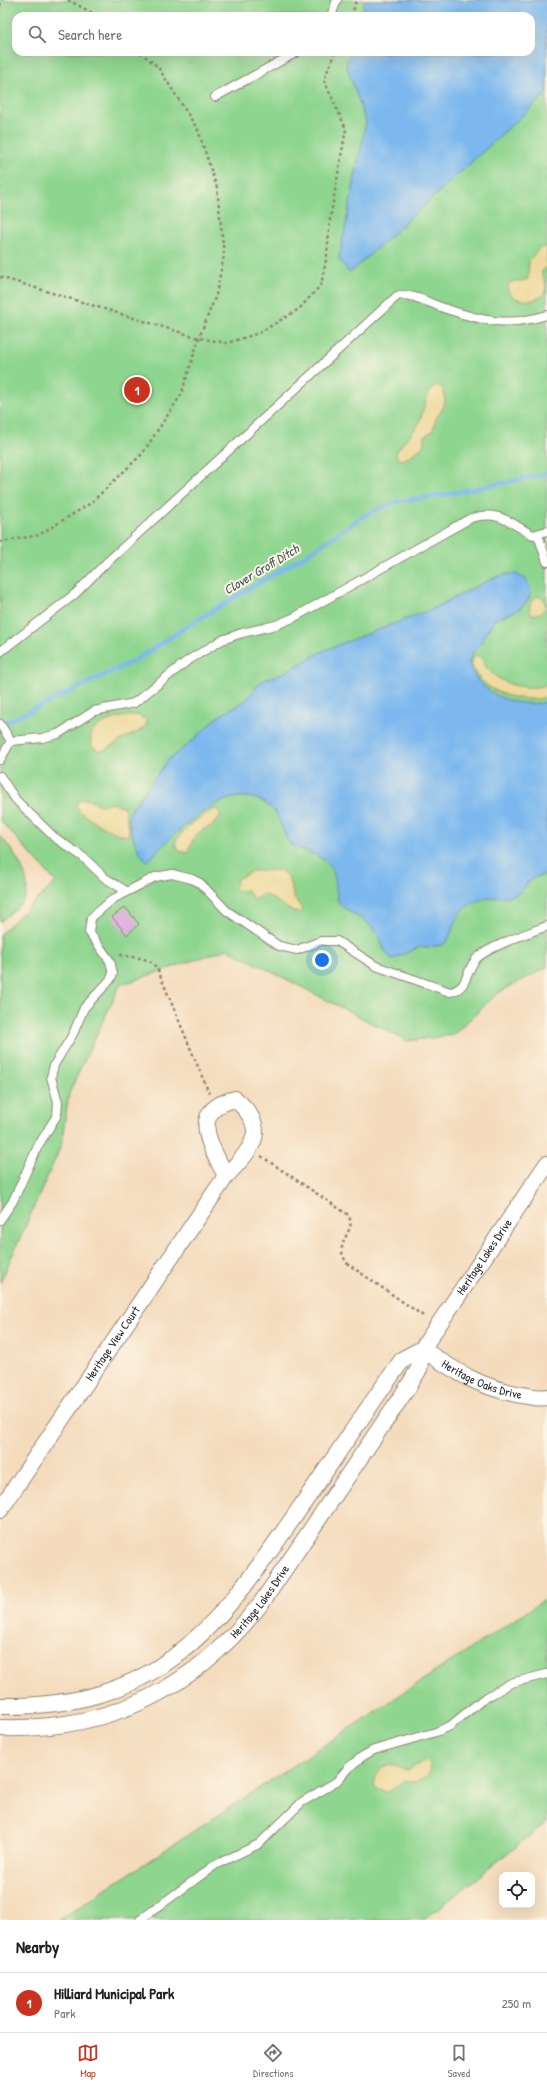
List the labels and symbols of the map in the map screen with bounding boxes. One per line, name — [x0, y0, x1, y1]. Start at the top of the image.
pin: 1 — [124, 375, 150, 405]
water label: Clover Groff Ditch — [220, 539, 303, 598]
your location — [312, 950, 332, 970]
street label: Heritage Lakes Drive — [452, 1215, 516, 1298]
street label: Heritage View Court — [81, 1302, 144, 1384]
street label: Heritage Oaks Drive — [439, 1355, 524, 1403]
street label: Heritage Lakes Drive — [226, 1561, 293, 1642]

